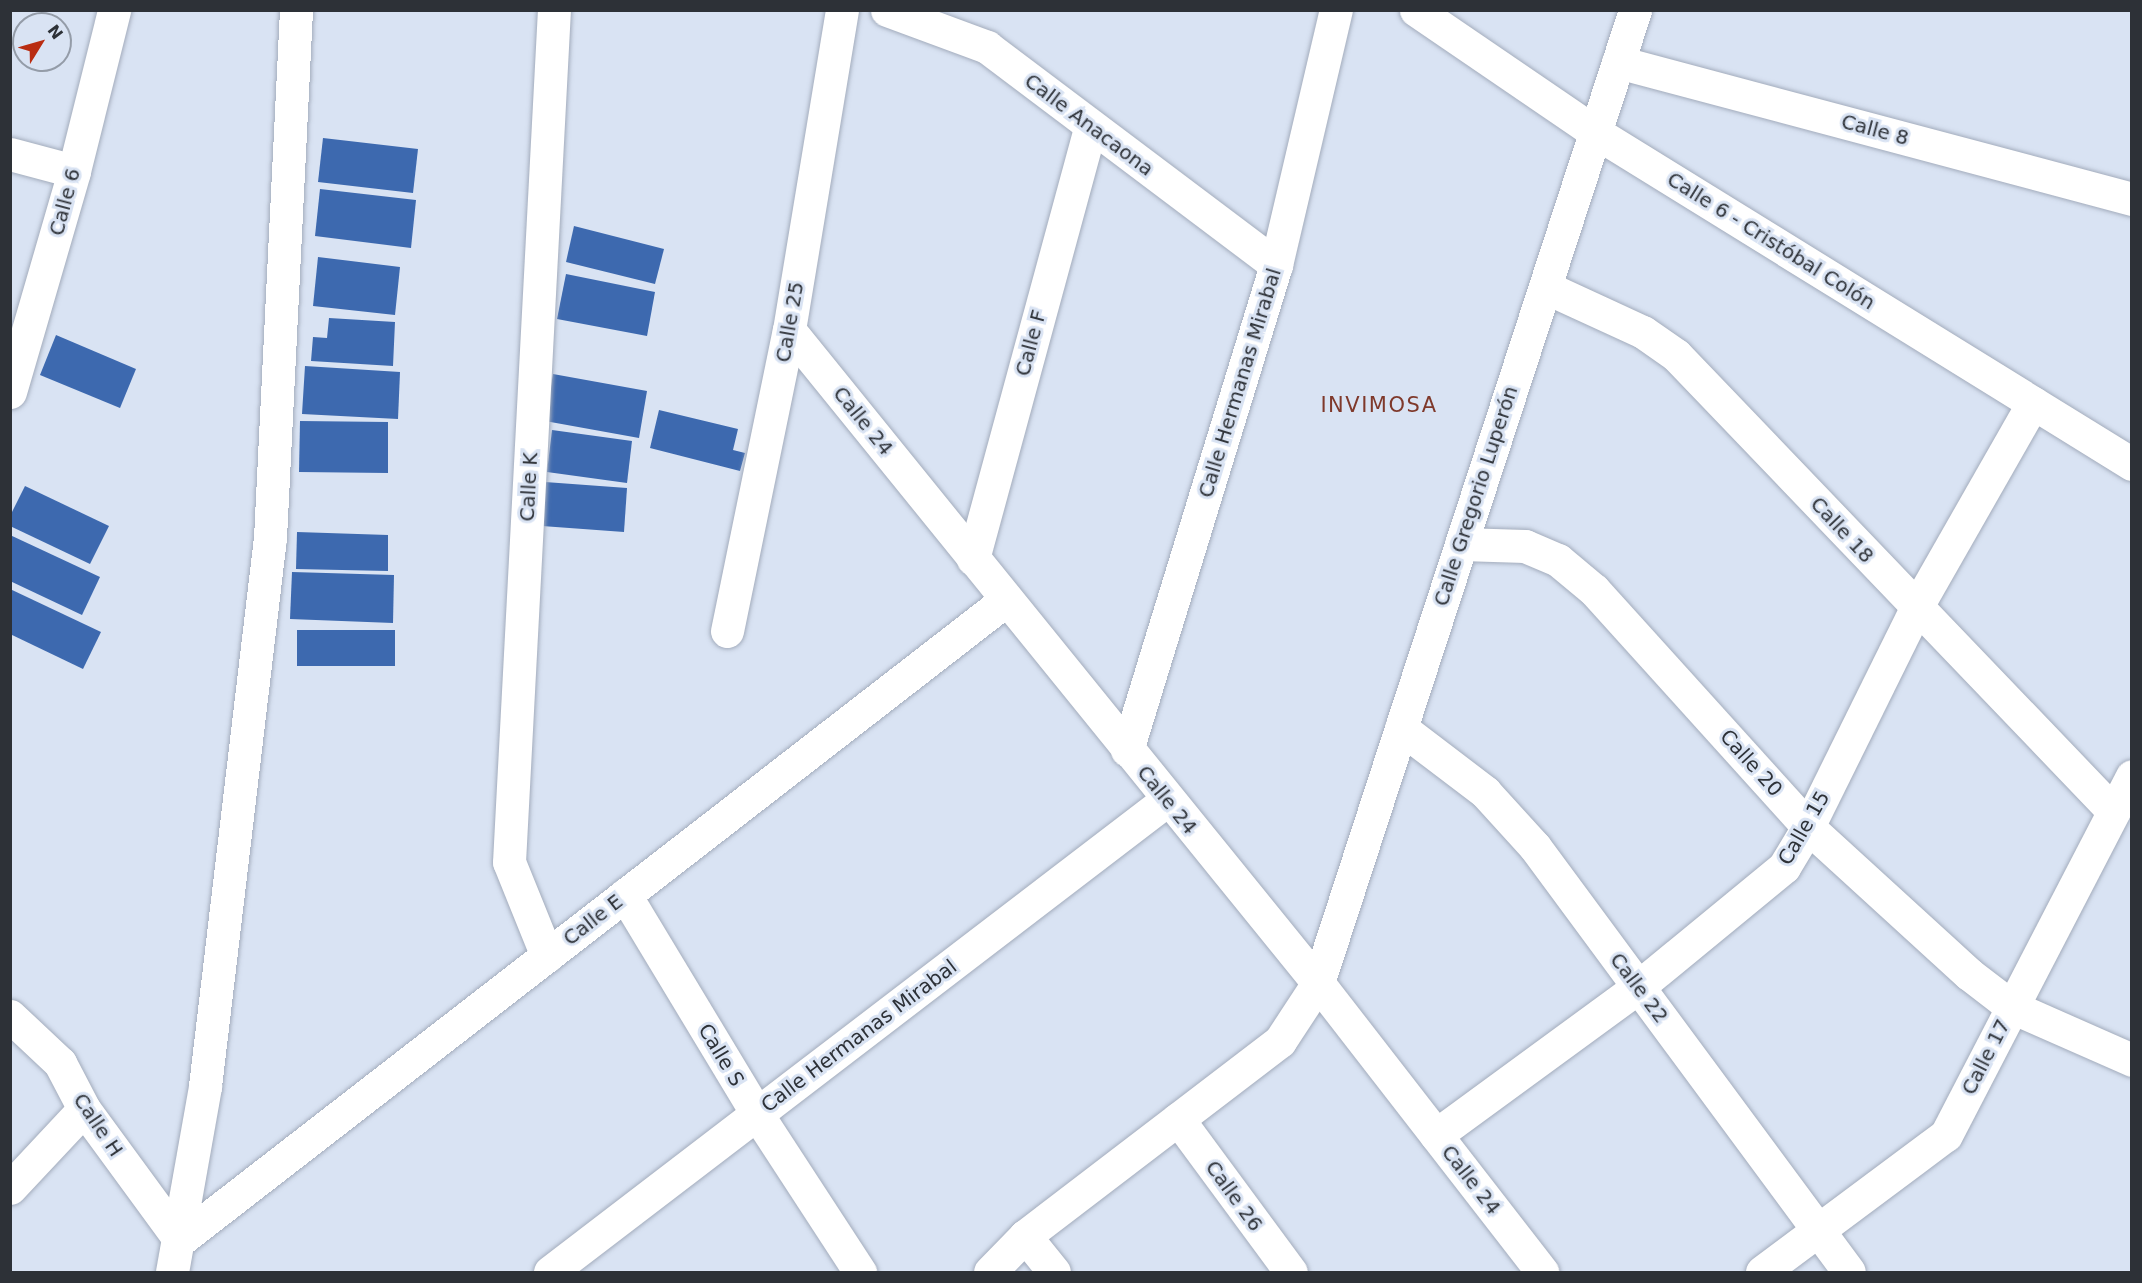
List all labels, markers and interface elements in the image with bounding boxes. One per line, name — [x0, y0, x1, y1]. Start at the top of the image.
north arrow — [12, 12, 72, 72]
text: N — [44, 21, 67, 43]
street label: Calle Anacaona — [1020, 69, 1158, 181]
street label: Calle 8 — [1839, 110, 1911, 150]
street label: Calle 6 — [45, 166, 85, 238]
street label: Calle 6 - Cristóbal Colón — [1663, 167, 1879, 315]
street label: Calle Hermanas Mirabal — [1194, 265, 1286, 501]
street label: Calle 25 — [771, 280, 809, 364]
street label: Calle F — [1011, 307, 1051, 379]
street label: Calle 24 — [828, 382, 898, 460]
street label: Calle Gregorio Luperón — [1429, 383, 1523, 609]
district label: INVIMOSA — [1320, 392, 1438, 418]
street label: Calle K — [515, 452, 543, 522]
street label: Calle 18 — [1805, 492, 1879, 568]
street label: Calle 20 — [1715, 725, 1787, 801]
street label: Calle 24 — [1132, 761, 1202, 839]
street label: Calle 15 — [1773, 787, 1835, 869]
street label: Calle E — [559, 889, 627, 951]
street label: Calle 22 — [1605, 948, 1673, 1028]
street label: Calle Hermanas Mirabal — [757, 955, 961, 1117]
street label: Calle 17 — [1957, 1015, 2015, 1099]
street label: Calle S — [693, 1019, 749, 1091]
street label: Calle H — [68, 1089, 128, 1161]
street label: Calle 24 — [1436, 1141, 1506, 1219]
street label: Calle 26 — [1200, 1156, 1268, 1236]

